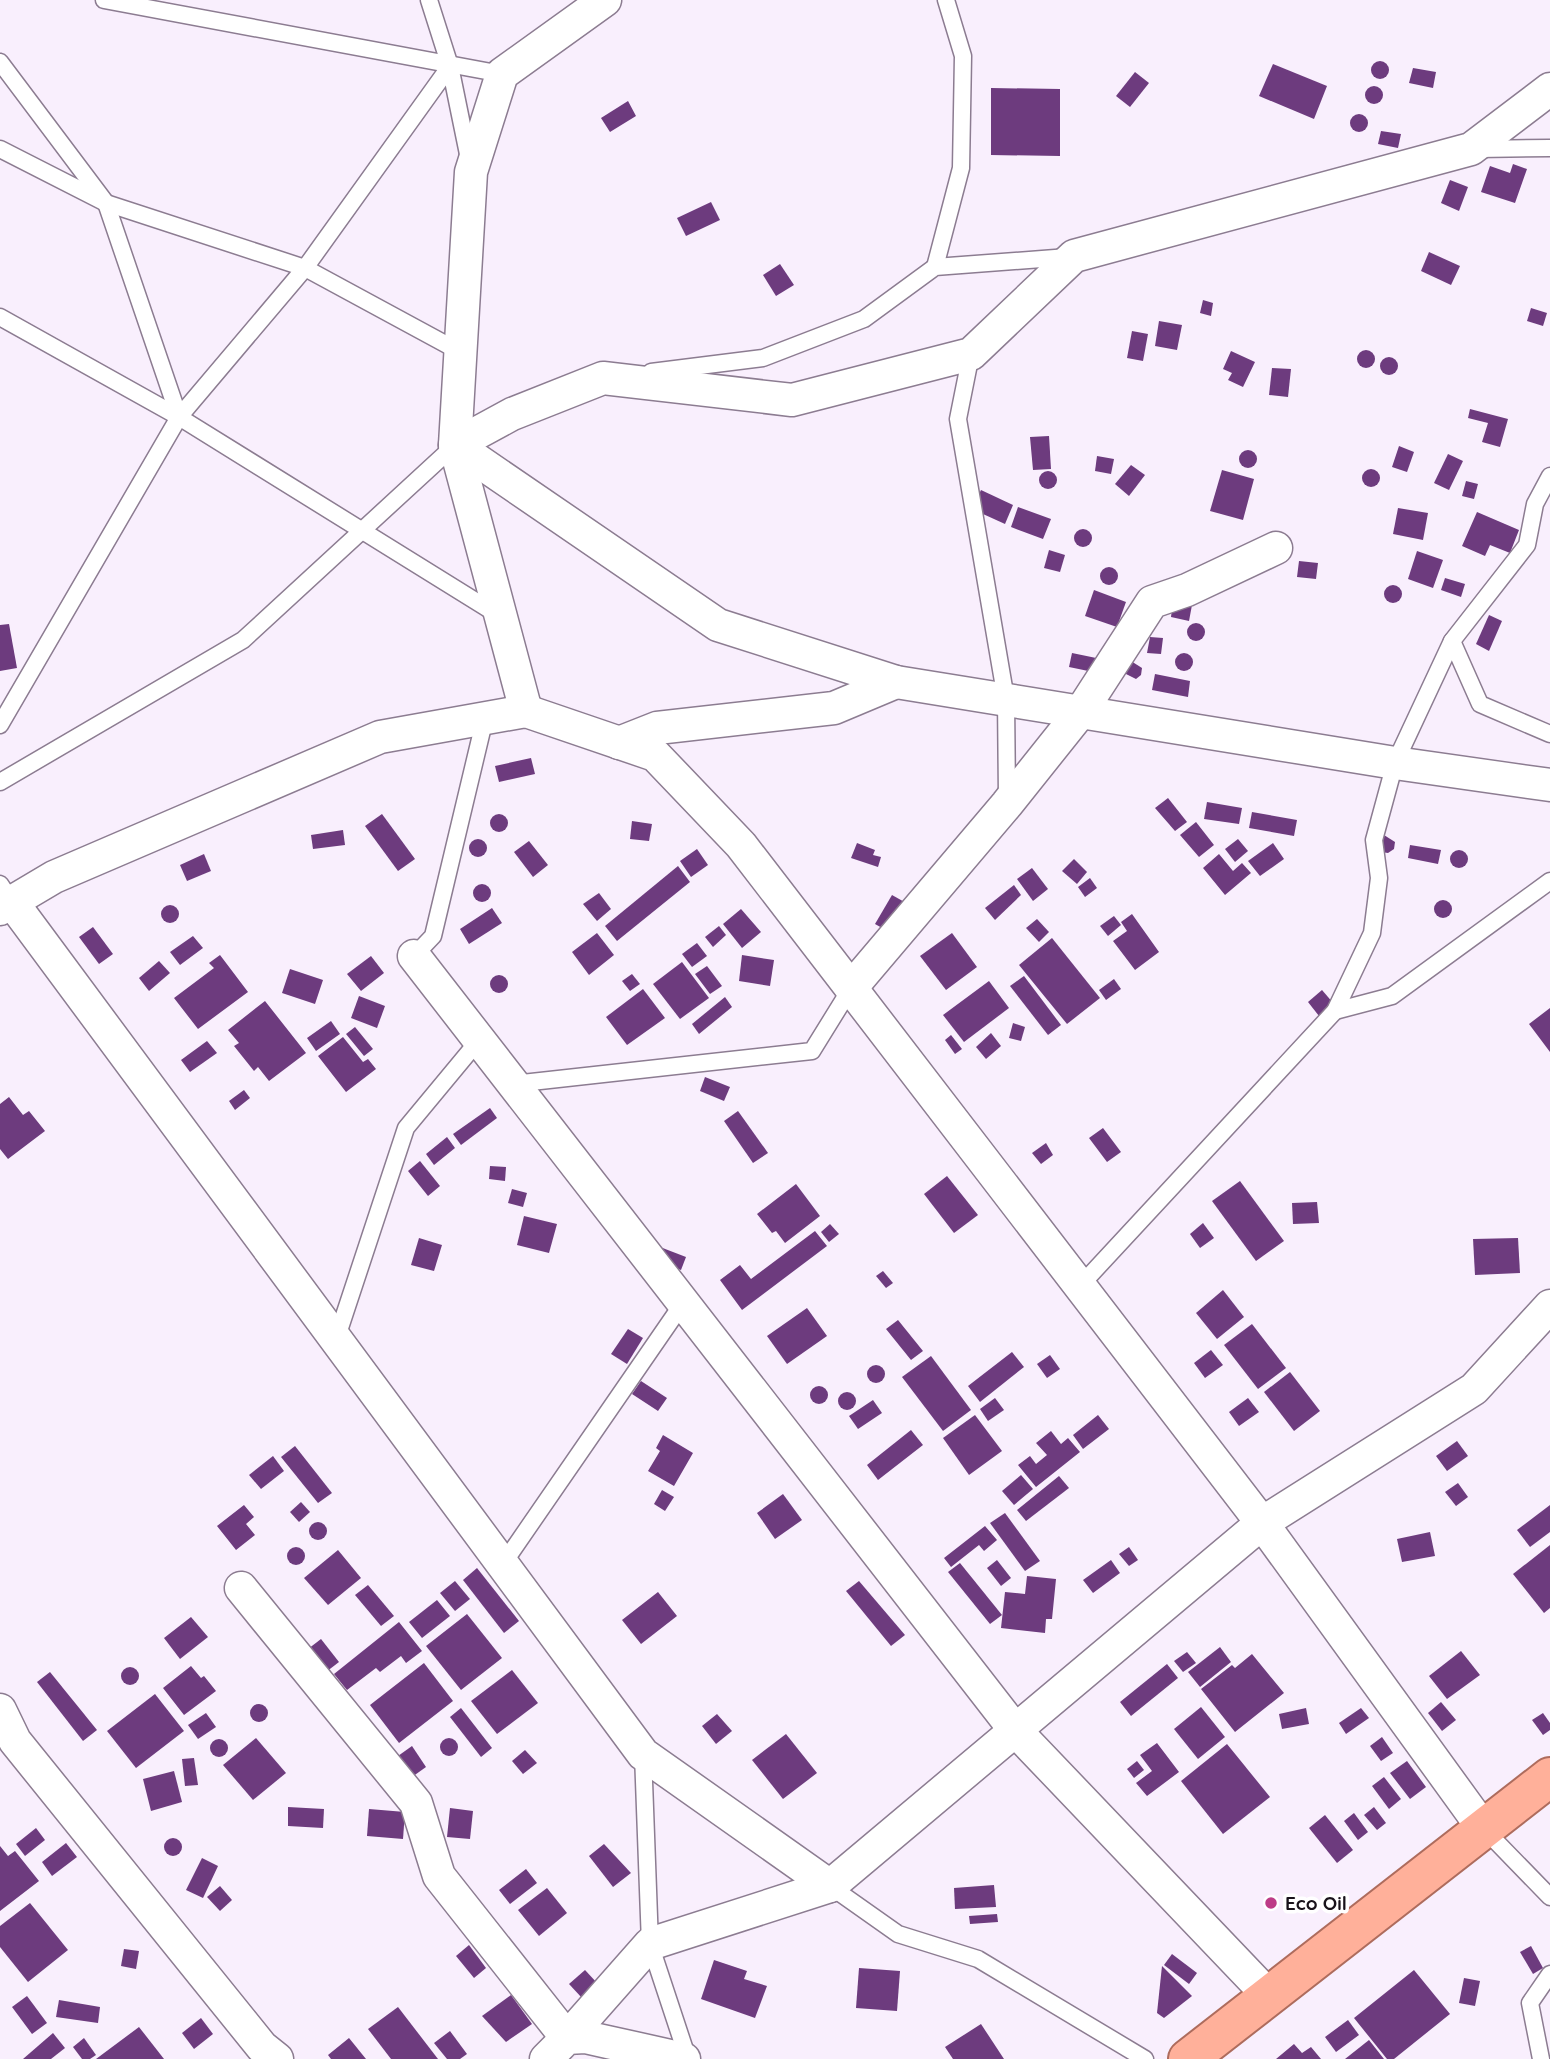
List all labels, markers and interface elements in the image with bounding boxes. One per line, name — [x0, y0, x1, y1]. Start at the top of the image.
place label: Eco Oil — [1285, 1891, 1347, 1915]
marker: Eco Oil — [1263, 1895, 1279, 1911]

